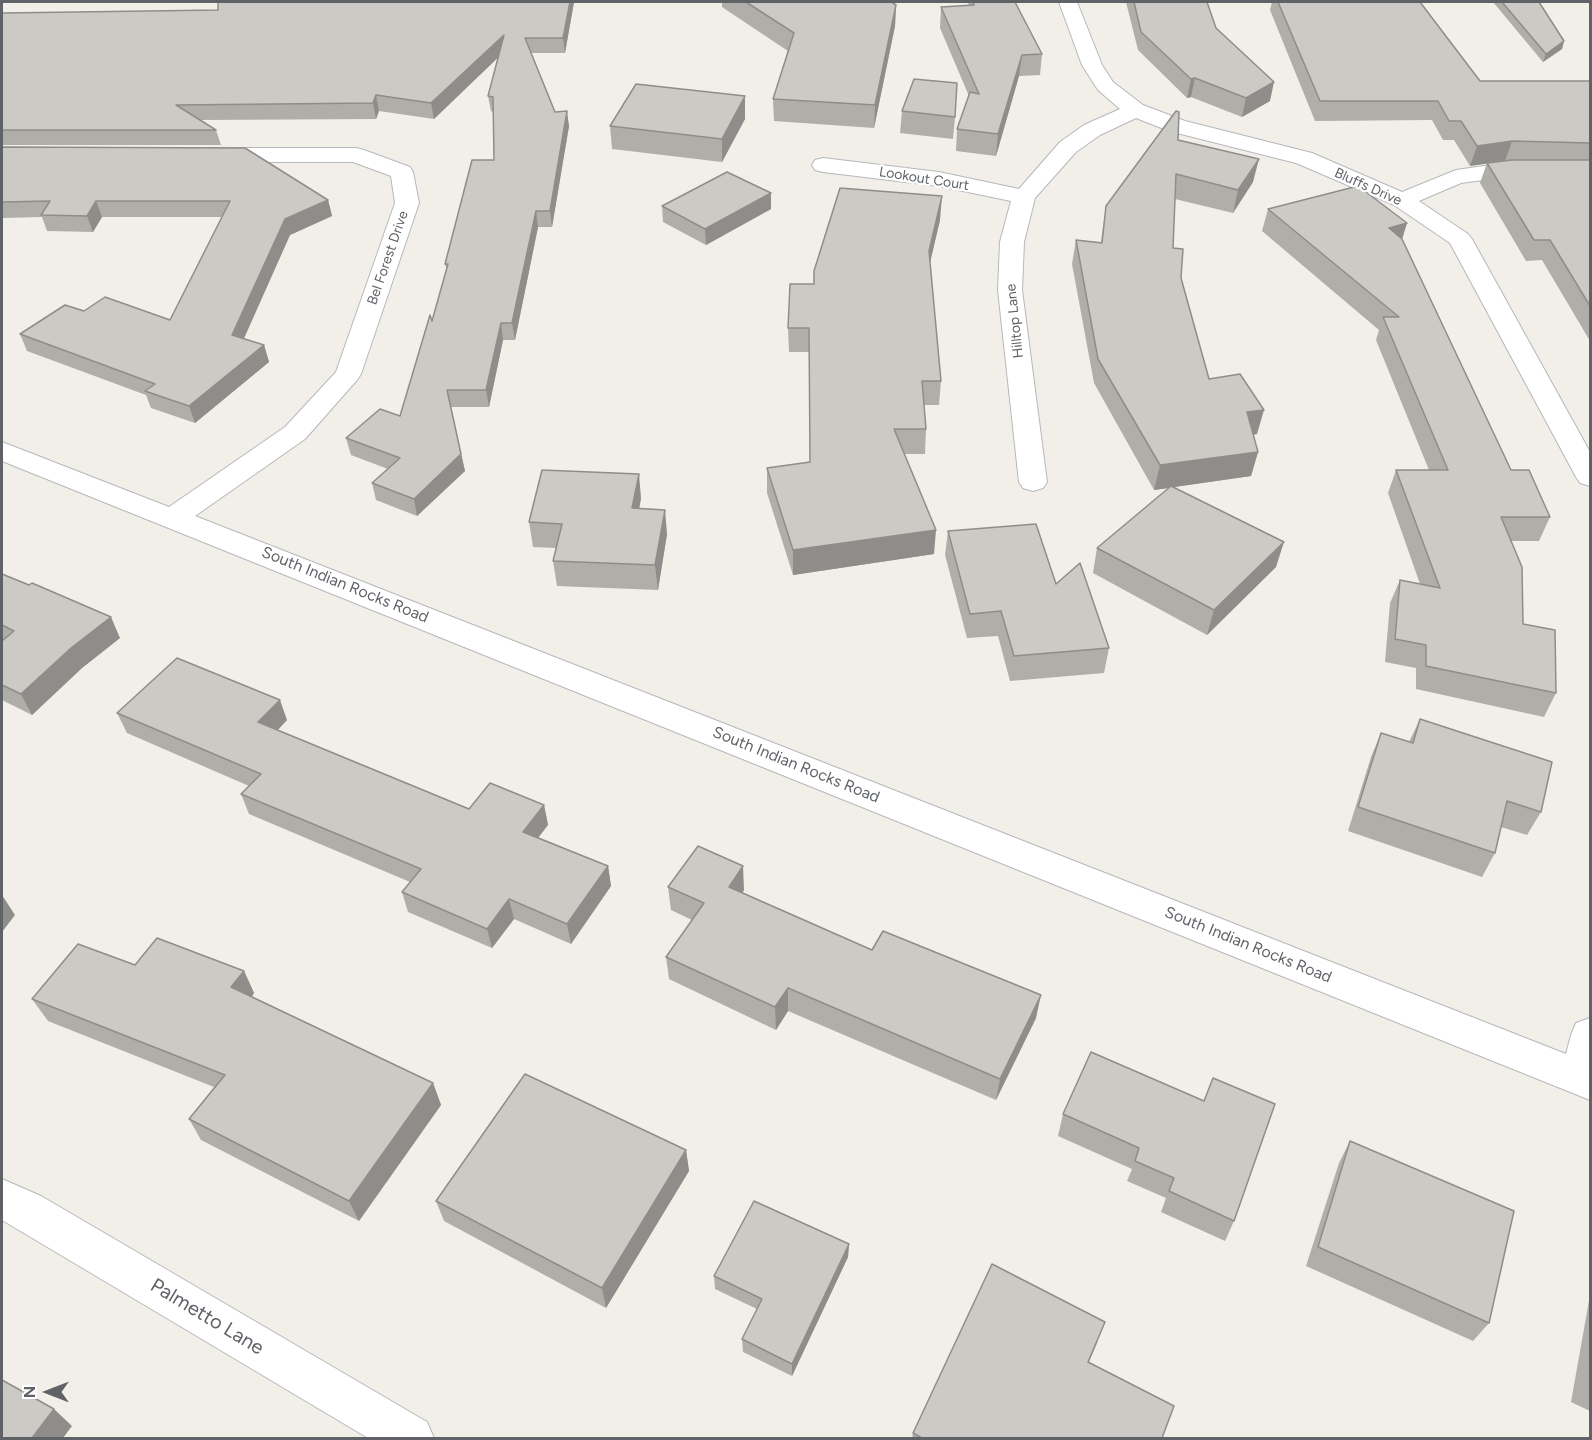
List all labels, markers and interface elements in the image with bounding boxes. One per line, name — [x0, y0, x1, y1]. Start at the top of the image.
street label: Lookout Court — [878, 164, 970, 194]
street label: Bluffs Drive — [1332, 165, 1404, 209]
street label: Bel Forest Drive — [364, 209, 412, 307]
street label: Hilltop Lane — [1003, 283, 1027, 359]
street label: South Indian Rocks Road — [259, 543, 431, 627]
street label: South Indian Rocks Road — [710, 723, 882, 807]
street label: South Indian Rocks Road — [1162, 903, 1334, 987]
street label: Palmetto Lane — [146, 1274, 268, 1360]
north arrow — [18, 1362, 78, 1422]
text: N — [20, 1386, 39, 1398]

